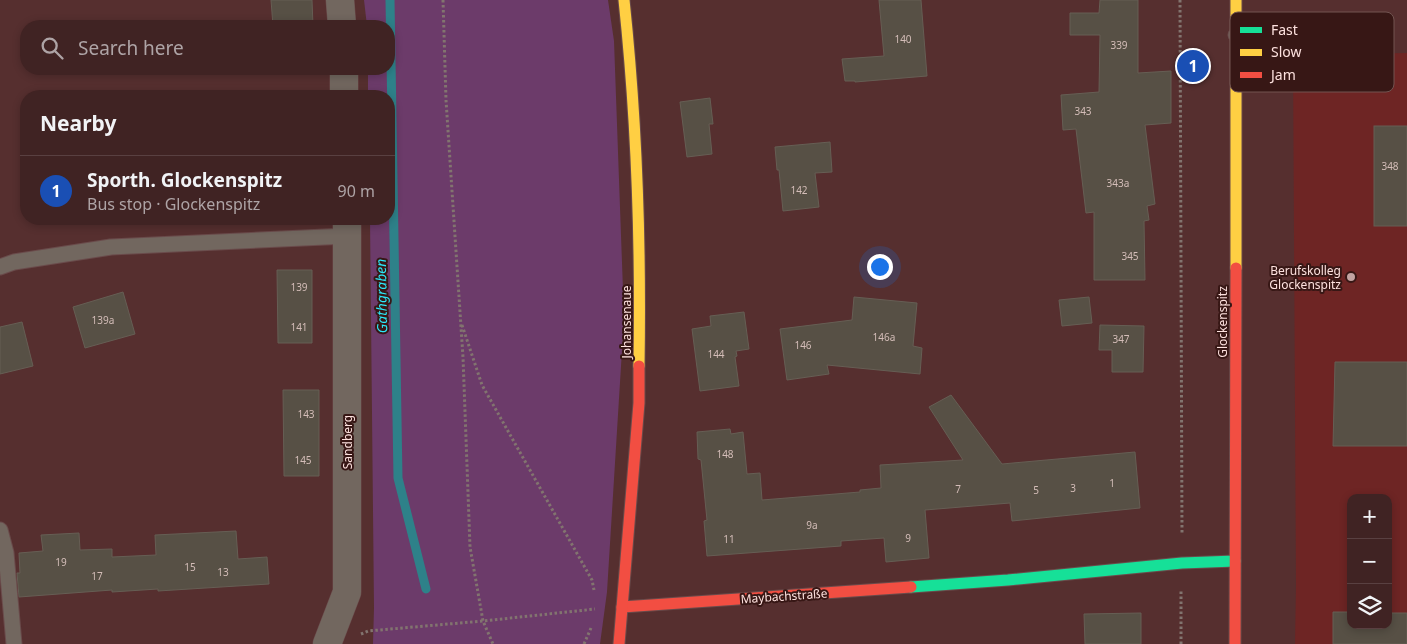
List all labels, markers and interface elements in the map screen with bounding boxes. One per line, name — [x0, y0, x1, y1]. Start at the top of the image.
legend — [1230, 12, 1394, 92]
search box — [20, 20, 395, 75]
text: Fast — [1271, 20, 1298, 39]
house number: 140 — [894, 32, 912, 46]
icon: search — [38, 34, 66, 62]
text: Search here — [78, 35, 184, 61]
house number: 339 — [1110, 38, 1128, 52]
text: Slow — [1271, 42, 1302, 61]
pin: 1 — [1177, 47, 1209, 85]
text: Jam — [1269, 65, 1296, 84]
house number: 343 — [1074, 104, 1092, 118]
text: Nearby — [40, 109, 116, 137]
house number: 348 — [1381, 159, 1399, 173]
text: Sporth. Glockenspitz — [87, 167, 282, 193]
house number: 343a — [1107, 176, 1129, 190]
text: 1 — [51, 180, 61, 202]
text: 90 m — [338, 180, 375, 202]
house number: 142 — [790, 183, 808, 197]
text: Bus stop · Glockenspitz — [87, 193, 260, 215]
house number: 345 — [1121, 249, 1139, 263]
your location — [867, 254, 893, 280]
water label: Gathgraben — [371, 258, 391, 334]
place label: Berufskolleg Glockenspitz — [1269, 262, 1341, 293]
marker: Berufskolleg Glockenspitz — [1345, 271, 1357, 283]
house number: 139 — [290, 280, 308, 294]
street label: Johansenaue — [618, 285, 635, 359]
street label: Glockenspitz — [1214, 286, 1231, 358]
house number: 139a — [92, 313, 114, 327]
house number: 141 — [290, 320, 308, 334]
house number: 146a — [873, 330, 895, 344]
house number: 347 — [1112, 332, 1130, 346]
house number: 146 — [794, 338, 812, 352]
house number: 144 — [707, 347, 725, 361]
house number: 143 — [297, 407, 315, 421]
street label: Sandberg — [339, 415, 356, 469]
house number: 148 — [716, 447, 734, 461]
house number: 145 — [294, 453, 312, 467]
house number: 1 — [1109, 476, 1115, 490]
house number: 3 — [1070, 481, 1076, 495]
house number: 7 — [955, 482, 961, 496]
house number: 5 — [1033, 483, 1039, 497]
map controls — [1347, 494, 1392, 629]
button: + — [1347, 494, 1392, 539]
house number: 9a — [806, 518, 818, 532]
house number: 9 — [905, 531, 911, 545]
house number: 11 — [723, 532, 735, 546]
button: − — [1347, 539, 1392, 584]
house number: 19 — [55, 555, 67, 569]
house number: 15 — [184, 560, 196, 574]
house number: 13 — [217, 565, 229, 579]
house number: 17 — [91, 569, 103, 583]
street label: Maybachstraße — [740, 584, 828, 608]
button: layers — [1347, 584, 1392, 629]

